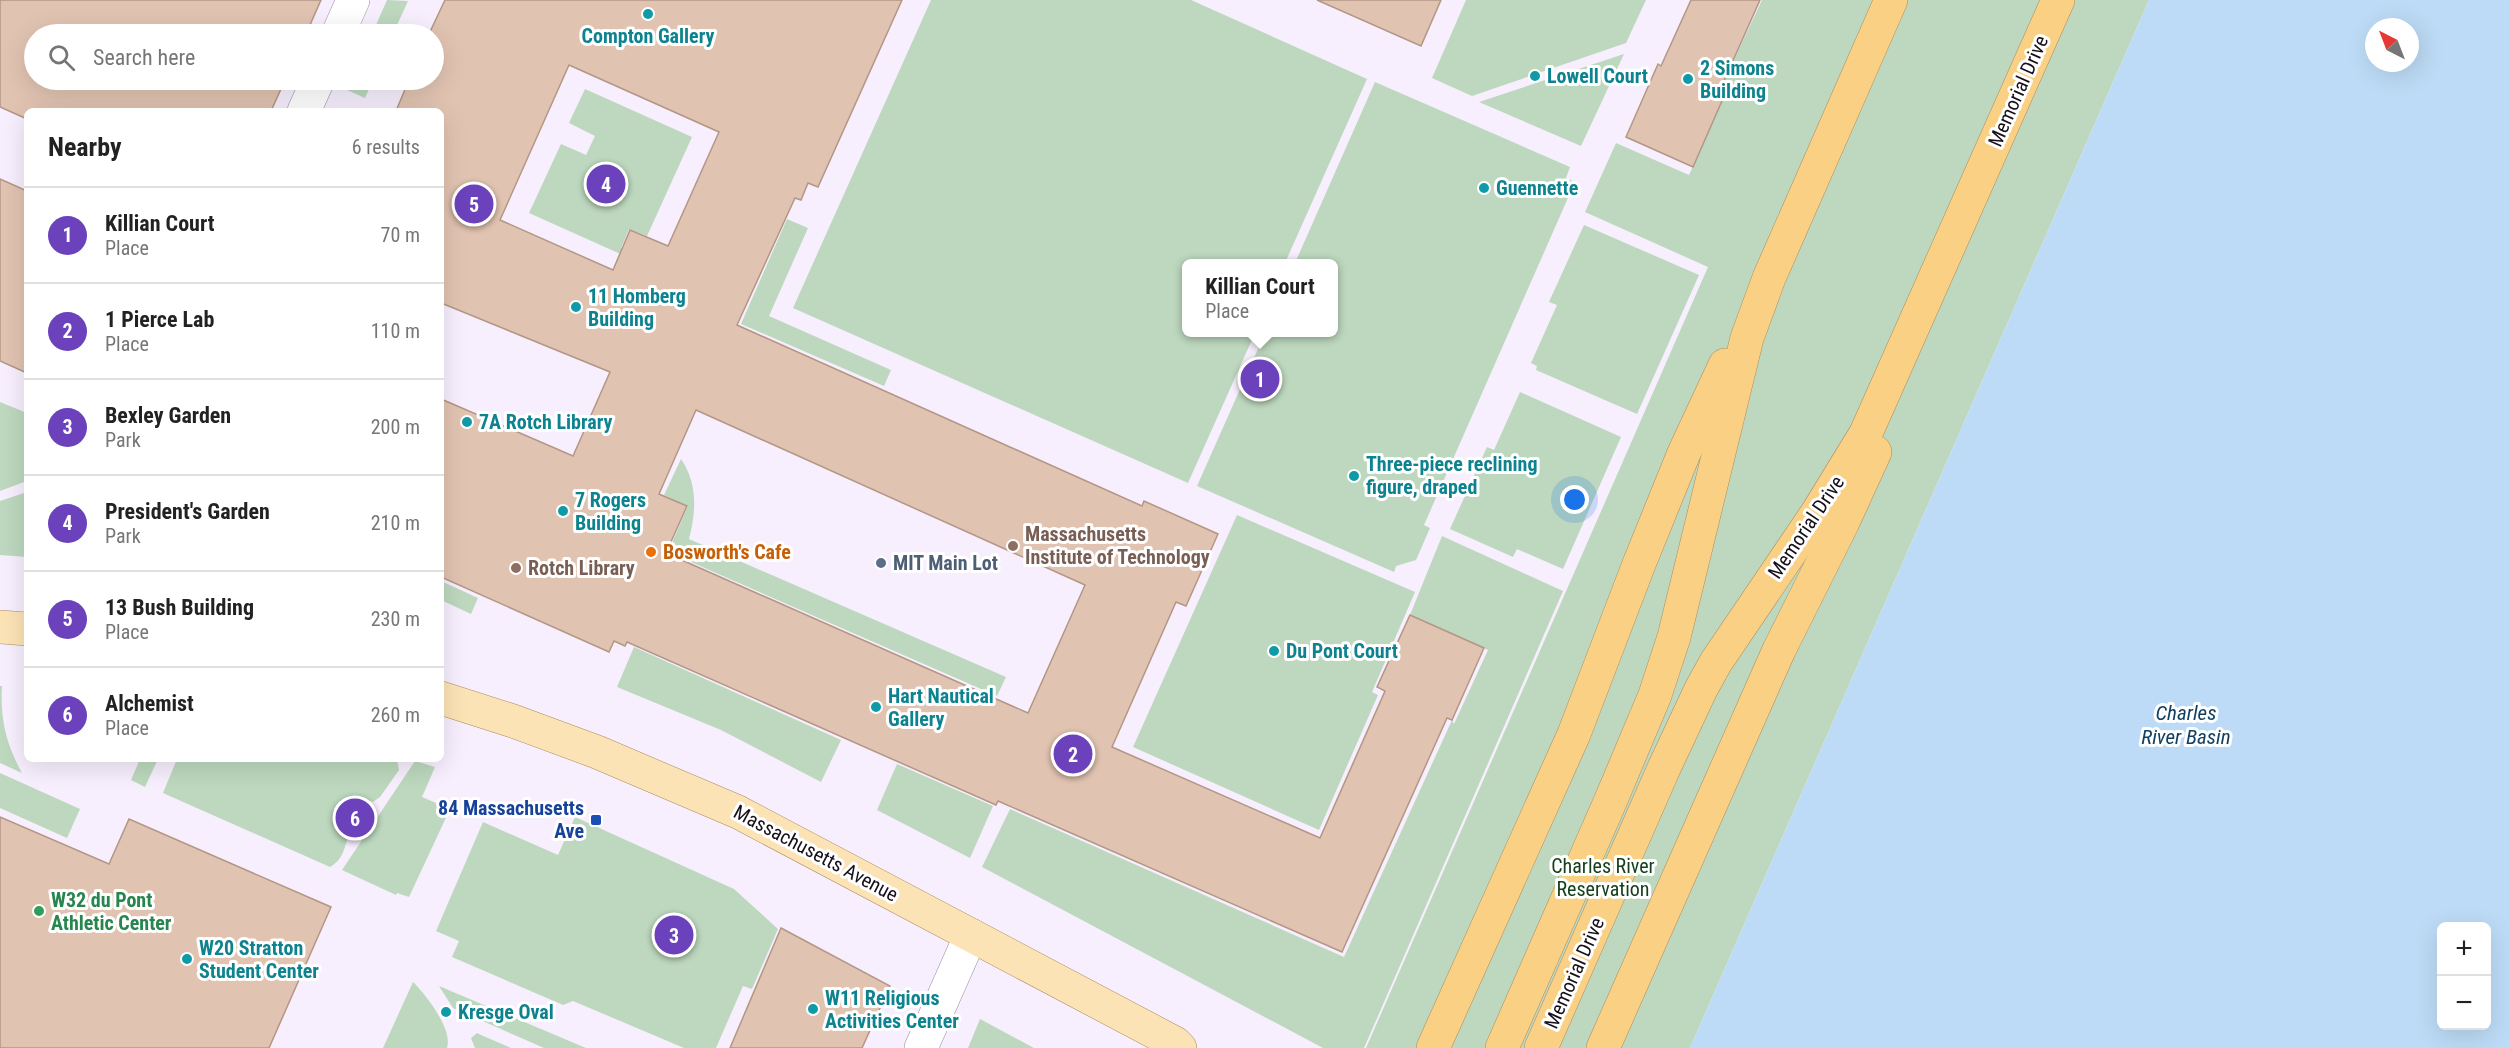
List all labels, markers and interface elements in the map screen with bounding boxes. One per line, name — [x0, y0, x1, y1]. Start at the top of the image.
marker: Compton Gallery — [641, 7, 655, 21]
north arrow — [2365, 18, 2419, 72]
search box — [24, 24, 444, 90]
place label: Compton Gallery — [582, 24, 714, 48]
street label: Memorial Drive — [1983, 32, 2053, 150]
icon: search — [45, 41, 78, 74]
text: Search here — [93, 45, 195, 70]
place label: 2 Simons Building — [1700, 56, 1774, 103]
place label: Lowell Court — [1547, 64, 1648, 88]
marker: Lowell Court — [1528, 69, 1542, 83]
marker: 2 Simons Building — [1681, 72, 1695, 86]
text: Nearby — [48, 132, 122, 162]
text: 6 results — [352, 135, 420, 159]
pin: 4 — [586, 162, 626, 207]
place label: Guennette — [1496, 176, 1578, 200]
marker: Guennette — [1477, 181, 1491, 195]
pin: 5 — [454, 182, 494, 226]
text: Killian Court — [105, 211, 214, 236]
text: 1 — [62, 223, 73, 247]
text: 70 m — [381, 223, 420, 247]
text: Place — [105, 236, 149, 260]
popup — [1182, 259, 1338, 337]
text: Killian Court — [1205, 274, 1315, 299]
place label: 11 Homberg Building — [588, 284, 686, 331]
text: Place — [1205, 299, 1249, 323]
marker: 11 Homberg Building — [569, 300, 583, 314]
text: 1 Pierce Lab — [105, 307, 214, 332]
text: 2 — [62, 319, 73, 343]
text: 110 m — [371, 319, 420, 343]
text: Place — [105, 332, 149, 356]
pin: 1 — [1240, 356, 1280, 401]
text: Bexley Garden — [105, 403, 231, 428]
place label: 7A Rotch Library — [479, 410, 613, 434]
text: 3 — [62, 415, 73, 439]
text: 200 m — [371, 415, 420, 439]
marker: 7A Rotch Library — [460, 415, 474, 429]
text: Park — [105, 428, 141, 452]
place label: Three-piece reclining figure, draped — [1366, 452, 1537, 499]
marker: Three-piece reclining figure, draped — [1347, 469, 1361, 483]
street label: Memorial Drive — [1763, 471, 1849, 583]
your location — [1560, 485, 1589, 514]
place label: 7 Rogers Building — [575, 488, 646, 535]
text: President's Garden — [105, 499, 270, 524]
marker: 7 Rogers Building — [556, 504, 570, 518]
text: 4 — [62, 511, 73, 535]
text: 210 m — [371, 511, 420, 535]
place label: Massachusetts Institute of Technology — [1025, 522, 1210, 569]
text: Park — [105, 524, 141, 548]
marker: Massachusetts Institute of Technology — [1006, 539, 1020, 553]
place label: Bosworth's Cafe — [663, 540, 791, 564]
marker: Bosworth's Cafe — [644, 545, 658, 559]
place label: MIT Main Lot — [893, 551, 998, 575]
place label: Rotch Library — [528, 556, 635, 580]
marker: MIT Main Lot — [874, 556, 888, 570]
marker: Rotch Library — [509, 561, 523, 575]
text: 13 Bush Building — [105, 595, 254, 620]
text: 5 — [62, 607, 73, 631]
text: 230 m — [371, 607, 420, 631]
text: Place — [105, 620, 149, 644]
place label: Du Pont Court — [1286, 639, 1398, 663]
marker: Du Pont Court — [1267, 644, 1281, 658]
place label: Hart Nautical Gallery — [888, 684, 994, 731]
text: Alchemist — [105, 691, 194, 716]
marker: Hart Nautical Gallery — [869, 700, 883, 714]
water label: Charles River Basin — [2141, 701, 2231, 749]
text: 6 — [62, 703, 73, 727]
text: 260 m — [371, 703, 420, 727]
text: Place — [105, 716, 149, 740]
pin: 2 — [1054, 732, 1092, 777]
pin: 6 — [336, 796, 374, 840]
place label: 84 Massachusetts Ave — [438, 796, 584, 843]
street label: Massachusetts Avenue — [730, 800, 902, 906]
marker: 84 Massachusetts Ave — [589, 813, 603, 827]
park label: Charles River Reservation — [1551, 854, 1655, 901]
place label: W32 du Pont Athletic Center — [51, 888, 172, 935]
marker: W32 du Pont Athletic Center — [32, 904, 46, 918]
pin: 3 — [654, 912, 694, 958]
street label: Memorial Drive — [1539, 914, 1609, 1032]
map controls — [2437, 922, 2491, 1030]
button: + — [2437, 922, 2491, 976]
place label: W20 Stratton Student Center — [199, 936, 319, 983]
marker: W20 Stratton Student Center — [180, 952, 194, 966]
button: − — [2437, 976, 2491, 1030]
place label: W11 Religious Activities Center — [825, 986, 959, 1033]
place label: Kresge Oval — [458, 1000, 554, 1024]
marker: W11 Religious Activities Center — [806, 1002, 820, 1016]
marker: Kresge Oval — [439, 1005, 453, 1019]

